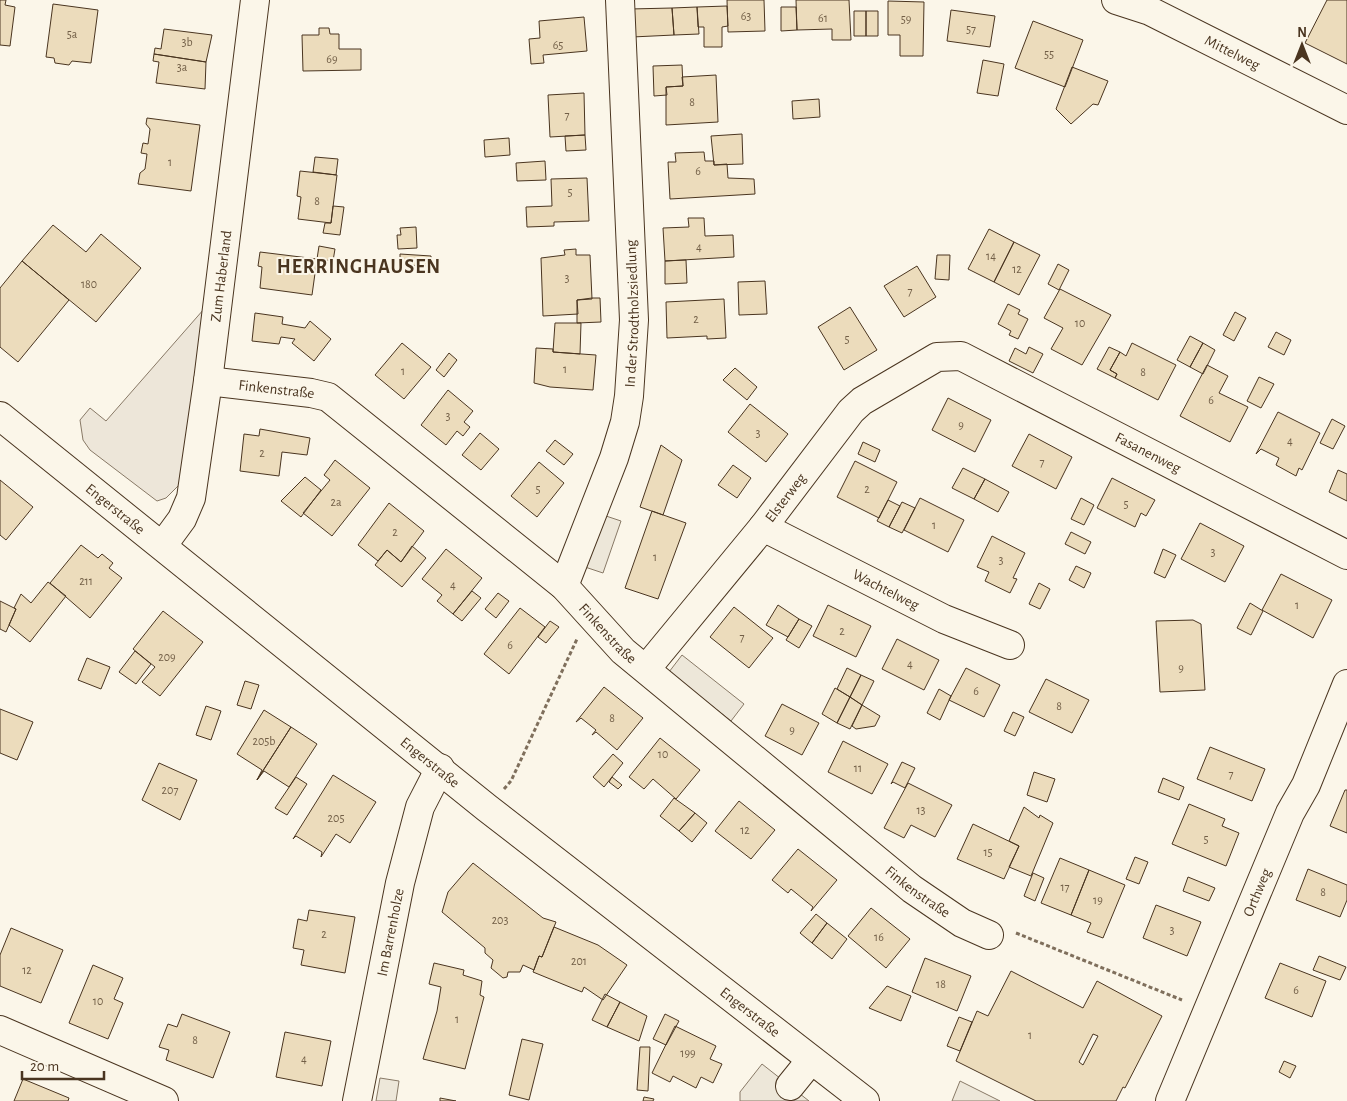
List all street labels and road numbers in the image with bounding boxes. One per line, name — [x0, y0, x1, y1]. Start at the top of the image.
street label: Mittelweg — [1202, 33, 1263, 73]
street label: Zum Haberland — [208, 229, 235, 323]
street label: In der Strodtholzsiedlung — [623, 239, 642, 388]
street label: Finkenstraße — [238, 378, 316, 402]
street label: Fasanenweg — [1113, 430, 1184, 476]
street label: Elsterweg — [763, 470, 809, 525]
street label: Engerstraße — [83, 481, 147, 537]
street label: Wachtelweg — [850, 567, 922, 613]
street label: Finkenstraße — [576, 601, 639, 667]
street label: Engerstraße — [397, 734, 462, 791]
street label: Finkenstraße — [882, 863, 953, 921]
street label: Orthweg — [1241, 866, 1274, 919]
street label: Im Barrenholze — [375, 887, 407, 978]
street label: Engerstraße — [717, 985, 783, 1040]

